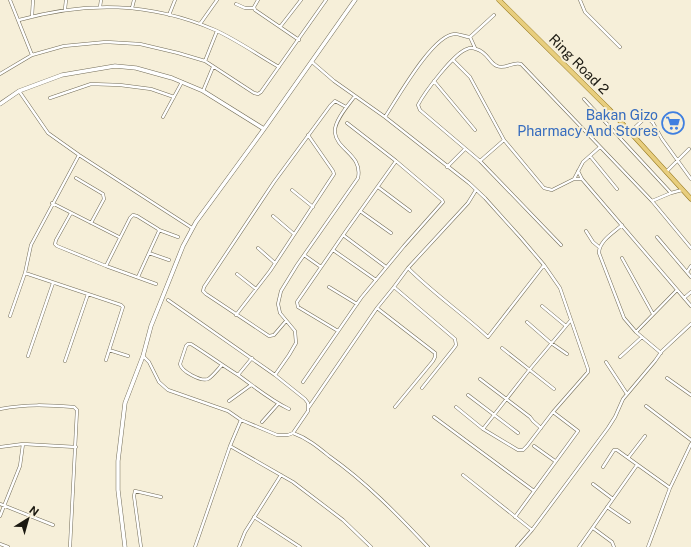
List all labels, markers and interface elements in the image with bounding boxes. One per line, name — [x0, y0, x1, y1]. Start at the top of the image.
street label: Ring Road 2 — [546, 31, 612, 97]
place label: Bakan Gizo Pharmacy And Stores — [517, 107, 658, 139]
supermarket icon: Bakan Gizo Pharmacy And Stores — [660, 110, 686, 136]
north arrow — [8, 499, 48, 539]
text: N — [27, 504, 41, 518]

